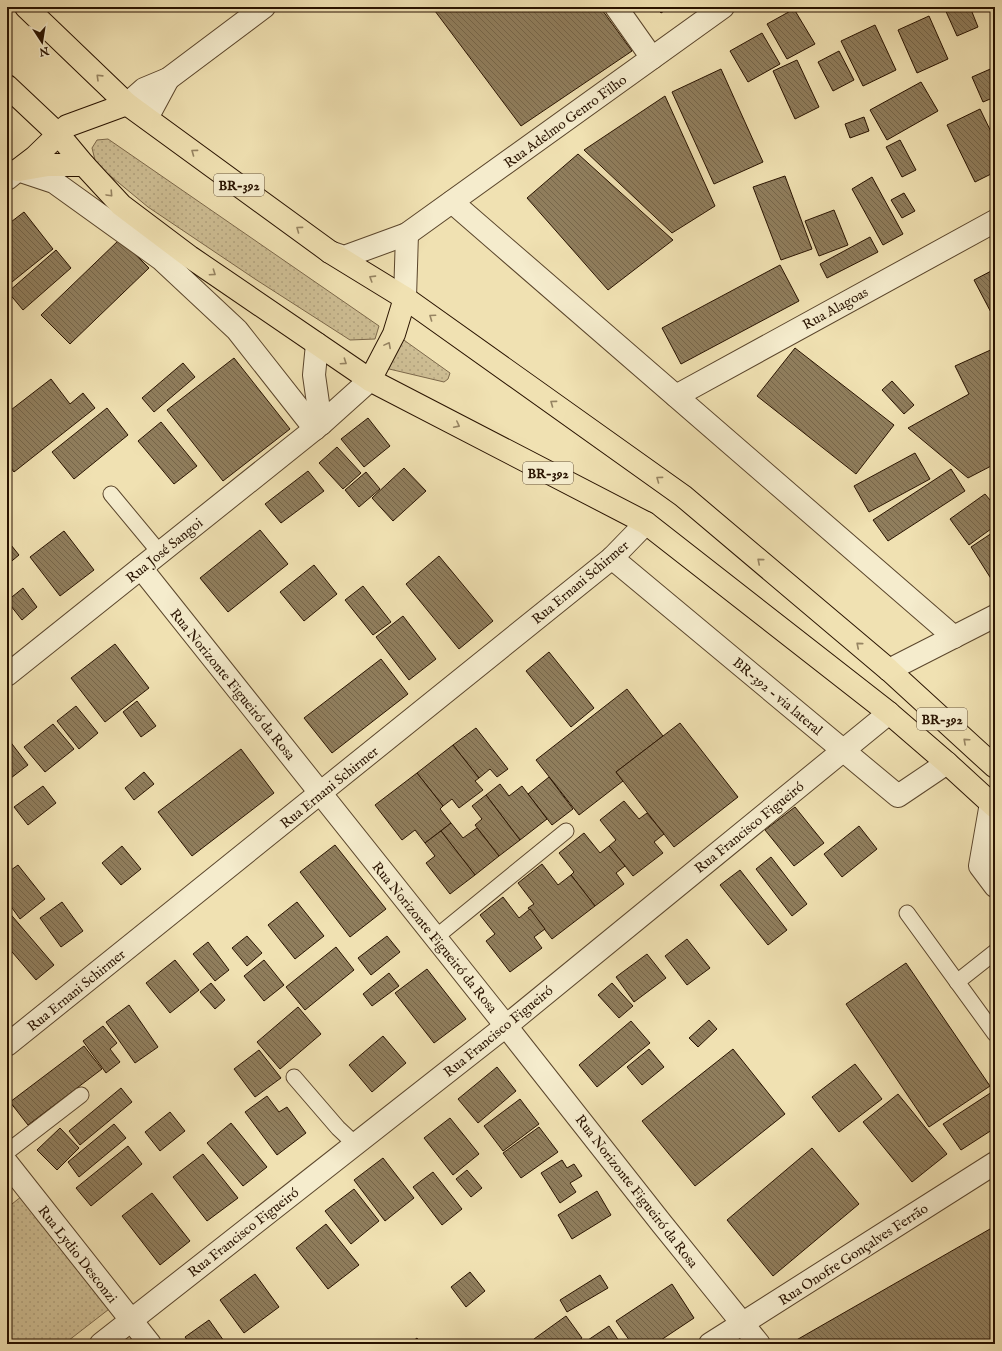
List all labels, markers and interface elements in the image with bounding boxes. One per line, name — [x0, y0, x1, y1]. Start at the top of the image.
north arrow — [22, 22, 62, 62]
text: N — [37, 43, 51, 59]
street label: Rua Adelmo Genro Filho — [501, 71, 631, 172]
one-way arrow — [96, 74, 104, 82]
one-way arrow — [191, 150, 198, 157]
road number: BR-392 — [214, 174, 264, 196]
one-way arrow — [106, 189, 113, 196]
one-way arrow — [296, 226, 303, 233]
one-way arrow — [209, 268, 216, 276]
one-way arrow — [369, 275, 376, 282]
street label: Rua Alagoas — [799, 283, 872, 334]
one-way arrow — [429, 314, 436, 322]
one-way arrow — [384, 342, 391, 350]
one-way arrow — [339, 357, 346, 364]
one-way arrow — [550, 400, 557, 408]
one-way arrow — [453, 420, 460, 428]
road number: BR-392 — [523, 462, 573, 484]
one-way arrow — [656, 476, 663, 484]
street label: Rua José Sangoi — [123, 514, 207, 587]
street label: Rua Ernani Schirmer — [528, 537, 633, 629]
one-way arrow — [757, 559, 764, 566]
street label: Rua Norizonte Figueiró da Rosa — [165, 605, 300, 765]
one-way arrow — [856, 643, 864, 650]
street label: BR-392 - via lateral — [729, 654, 826, 740]
road number: BR-392 — [917, 708, 967, 730]
one-way arrow — [963, 738, 971, 745]
street label: Rua Ernani Schirmer — [277, 743, 382, 833]
street label: Rua Francisco Figueiró — [691, 778, 808, 878]
street label: Rua Norizonte Figueiró da Rosa — [367, 858, 502, 1018]
street label: Rua Ernani Schirmer — [24, 946, 129, 1036]
street label: Rua Francisco Figueiró — [440, 982, 557, 1082]
street label: Rua Norizonte Figueiró da Rosa — [571, 1111, 702, 1273]
street label: Rua Francisco Figueiró — [185, 1184, 303, 1282]
street label: Rua Onofre Gonçalves Ferrão — [775, 1199, 932, 1310]
street label: Rua Lydio Desconzi — [34, 1202, 121, 1307]

